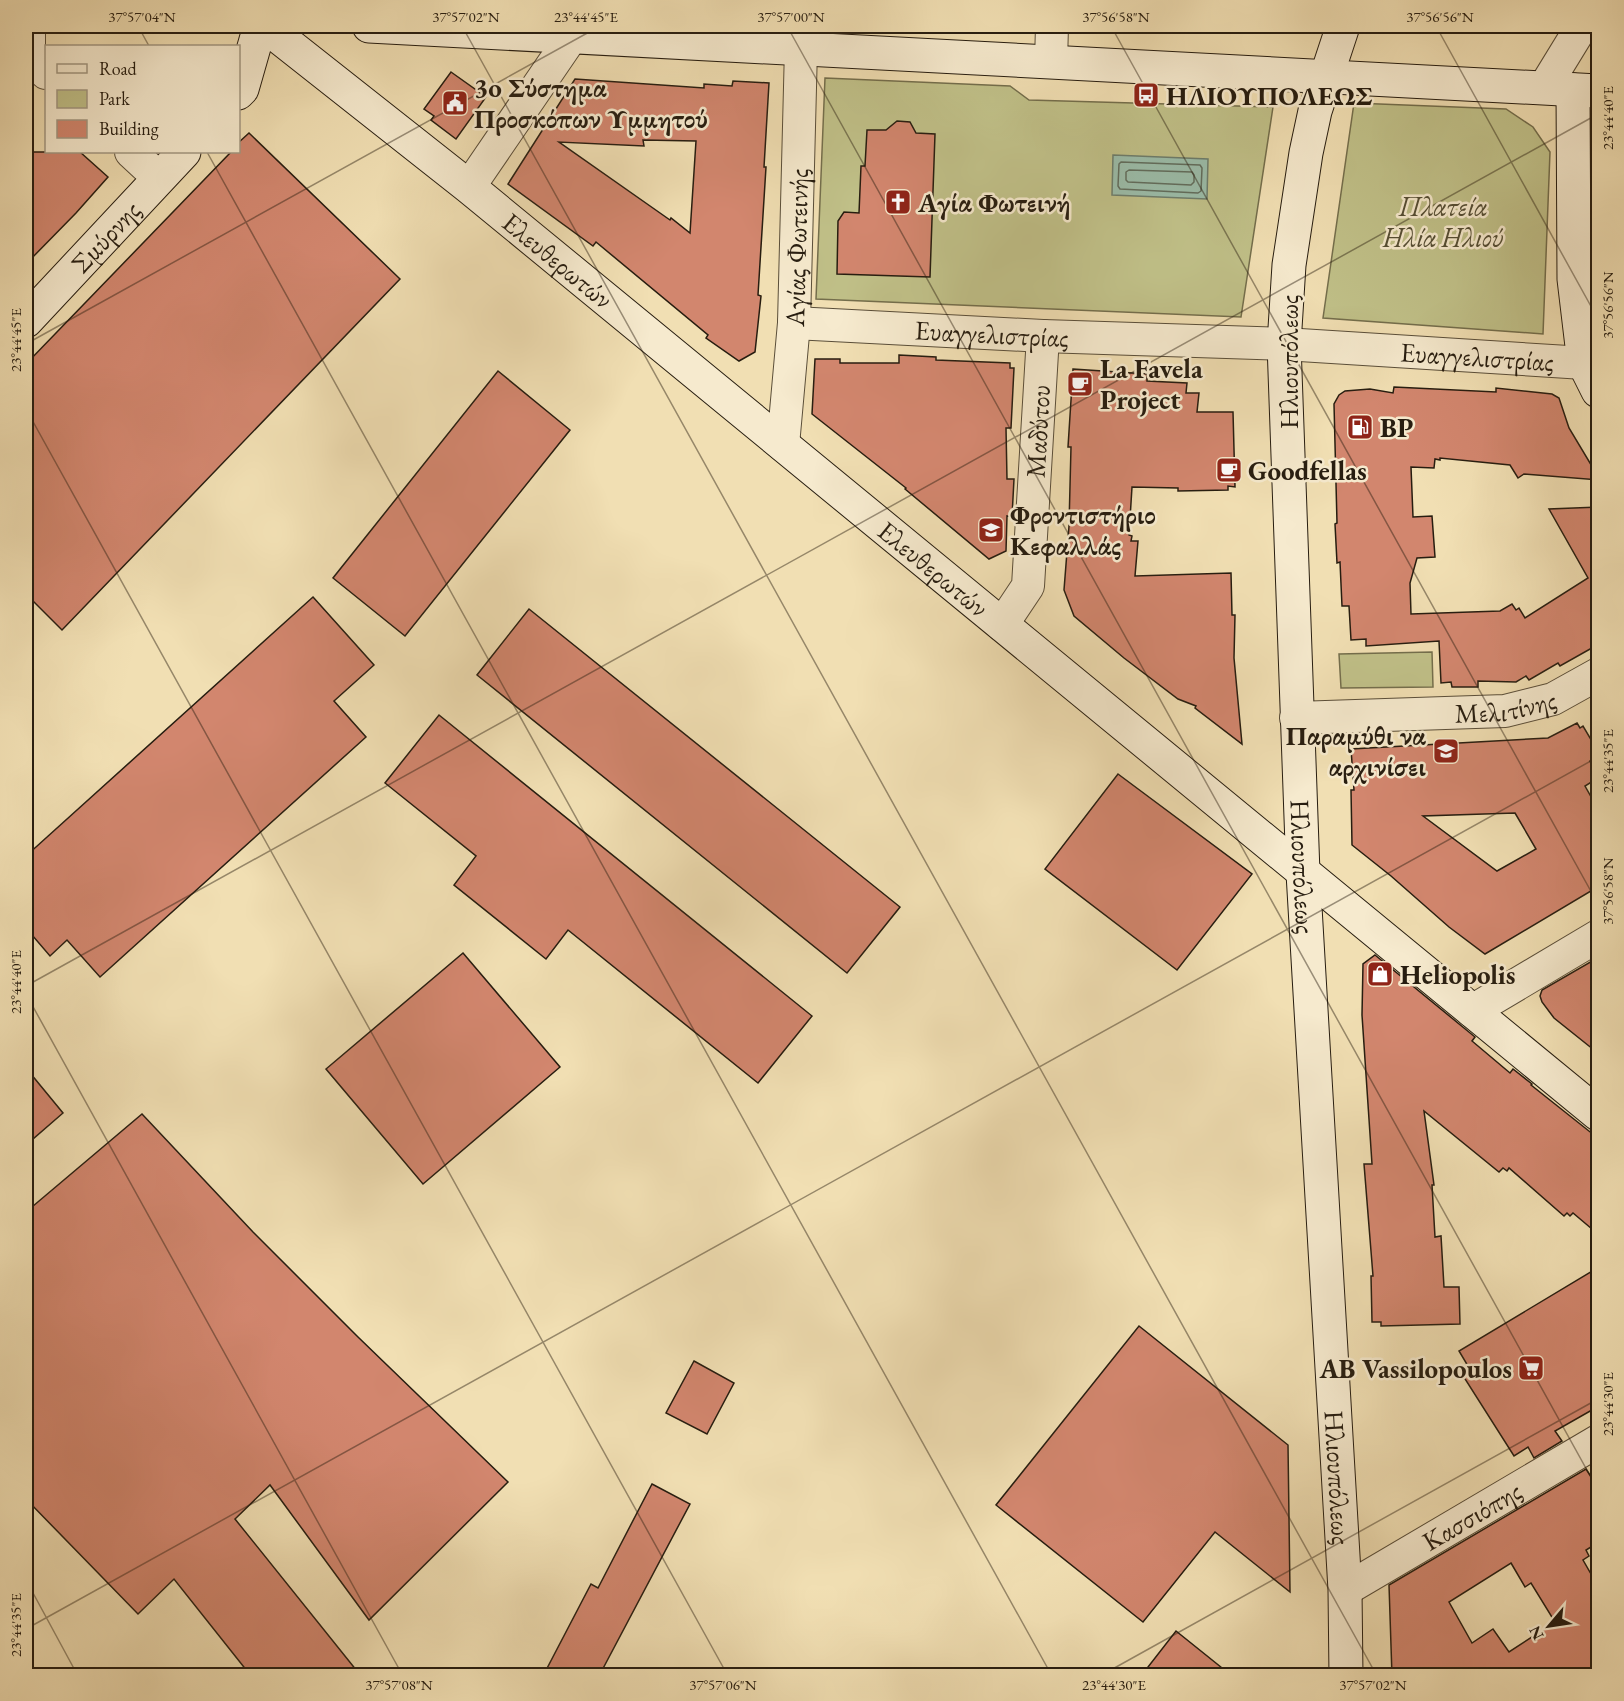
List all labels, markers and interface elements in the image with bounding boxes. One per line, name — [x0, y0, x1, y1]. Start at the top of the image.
text: 37°57'04"N — [108, 7, 176, 26]
text: 37°57'02"N — [432, 7, 500, 26]
text: 23°44'45"E — [554, 7, 619, 26]
text: 37°57'00"N — [757, 7, 825, 26]
text: 37°56'58"N — [1082, 7, 1150, 26]
text: 37°56'56"N — [1406, 7, 1474, 26]
legend — [45, 45, 240, 153]
text: Road — [99, 57, 138, 80]
place label: 3o Σύστημα Προσκόπων Υμμητού — [474, 70, 708, 136]
place label: ΗΛΙΟΥΠΟΛΕΩΣ — [1166, 78, 1373, 113]
bus stop icon: ΗΛΙΟΥΠΟΛΕΩΣ — [1131, 80, 1161, 110]
text: 23°44'40"E — [1598, 85, 1617, 150]
text: Park — [99, 87, 130, 110]
public building icon: 3o Σύστημα Προσκόπων Υμμητού — [440, 88, 470, 118]
text: Building — [99, 117, 159, 140]
street label: Αγίας Φωτεινής — [776, 168, 815, 328]
place label: Αγία Φωτεινή — [917, 185, 1071, 220]
church icon: Αγία Φωτεινή — [883, 187, 913, 217]
park label: Πλατεία Ηλία Ηλιού — [1382, 189, 1504, 255]
street label: Σμύρνης — [63, 193, 148, 280]
street label: Ελευθερωτών — [495, 204, 621, 316]
text: 37°56'56"N — [1598, 271, 1617, 339]
street label: Ηλιουπόλεως — [1271, 295, 1306, 429]
text: 23°44'45"E — [6, 307, 25, 372]
street label: Ευαγγελιστρίας — [914, 312, 1069, 354]
street label: Ευαγγελιστρίας — [1399, 334, 1555, 379]
place label: La Favela Project — [1100, 351, 1203, 417]
cafe icon: La Favela Project — [1065, 369, 1095, 399]
street label: Μαδύτου — [1017, 384, 1058, 479]
place label: BP — [1380, 410, 1413, 445]
fuel station icon: BP — [1345, 412, 1375, 442]
place label: Goodfellas — [1248, 453, 1367, 488]
cafe icon: Goodfellas — [1214, 455, 1244, 485]
place label: Φροντιστήριο Κεφαλλάς — [1010, 497, 1156, 563]
street label: Ελευθερωτών — [871, 513, 996, 624]
school or university icon: Φροντιστήριο Κεφαλλάς — [976, 515, 1006, 545]
street label: Μελιτίνης — [1454, 681, 1560, 730]
place label: Παραμύθι να αρχινίσει — [1286, 718, 1426, 784]
text: 23°44'35"E — [1598, 728, 1617, 793]
school or university icon: Παραμύθι να αρχινίσει — [1431, 736, 1461, 766]
street label: Ηλιουπόλεως — [1283, 799, 1324, 935]
text: 37°56'58"N — [1598, 857, 1617, 925]
text: 23°44'40"E — [6, 949, 25, 1014]
place label: Heliopolis — [1400, 957, 1516, 992]
shop icon: Heliopolis — [1365, 959, 1395, 989]
place label: AB Vassilopoulos — [1318, 1351, 1512, 1386]
supermarket icon: AB Vassilopoulos — [1516, 1353, 1546, 1383]
text: 23°44'30"E — [1598, 1371, 1617, 1436]
street label: Ηλιουπόλεως — [1317, 1410, 1360, 1546]
street label: Κασσιόπης — [1416, 1473, 1528, 1558]
text: 23°44'35"E — [6, 1592, 25, 1657]
north arrow — [1519, 1596, 1579, 1656]
text: N — [1524, 1622, 1549, 1644]
text: 37°57'08"N — [365, 1675, 433, 1694]
text: 37°57'06"N — [689, 1675, 757, 1694]
text: 23°44'30"E — [1082, 1675, 1147, 1694]
text: 37°57'02"N — [1339, 1675, 1407, 1694]

